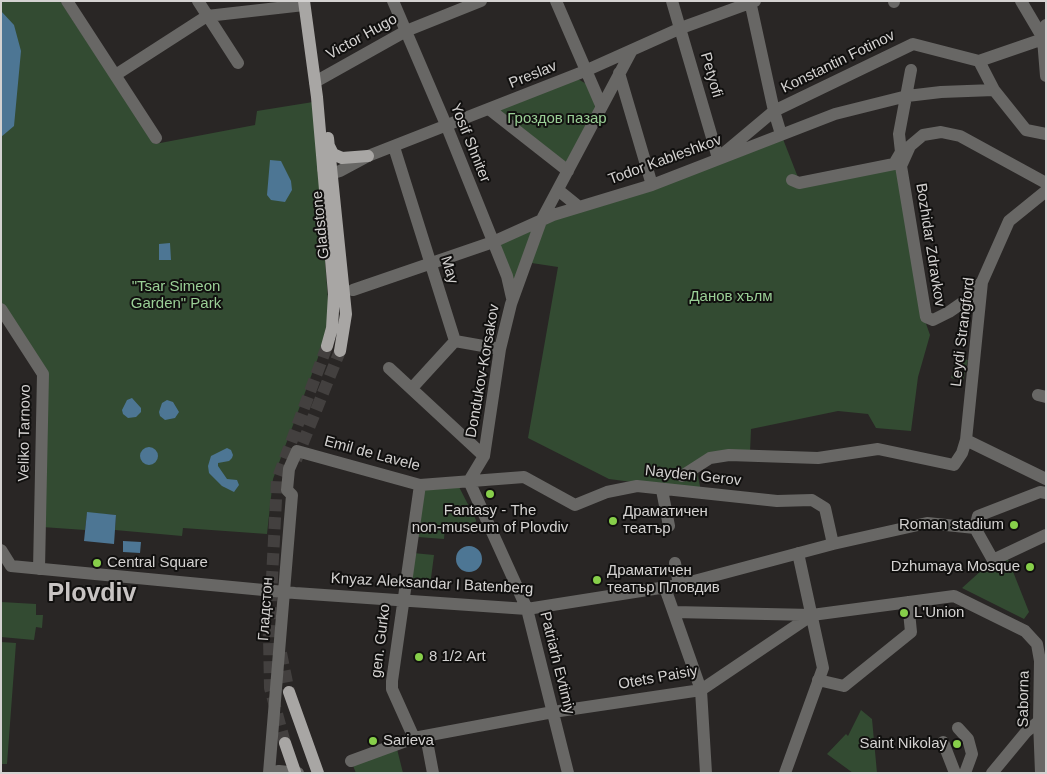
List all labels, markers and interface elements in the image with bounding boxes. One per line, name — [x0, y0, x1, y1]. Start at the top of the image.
street label: Victor Hugo — [323, 10, 401, 64]
street label: Konstantin Fotinov — [778, 27, 898, 97]
street label: Petyofi — [696, 50, 726, 100]
street label: Preslav — [506, 57, 560, 93]
street label: Yosif Shniter — [446, 101, 494, 185]
park label: Гроздов пазар — [507, 110, 607, 128]
street label: Todor Kableshkov — [606, 131, 724, 189]
street label: Bozhidar Zdravkov — [911, 182, 949, 308]
street label: Gladstone — [308, 190, 334, 260]
street label: May — [436, 254, 462, 286]
street label: Leydi Strangford — [947, 276, 979, 388]
park label: "Tsar Simeon Garden" Park — [131, 278, 221, 313]
park label: Данов хълм — [689, 288, 773, 306]
street label: Dondukov-Korsakov — [462, 303, 504, 439]
street label: Veliko Tarnovo — [15, 384, 35, 482]
street label: Emil de Lavele — [322, 433, 422, 475]
street label: Nayden Gerov — [644, 462, 742, 490]
marker: Fantasy - The non-museum of Plovdiv — [484, 488, 496, 500]
place label: Fantasy - The non-museum of Plovdiv — [412, 502, 568, 537]
place label: Драматичен театър — [623, 503, 708, 538]
marker: Драматичен театър — [607, 515, 619, 527]
place label: Roman stadium — [899, 516, 1004, 534]
marker: Roman stadium — [1008, 519, 1020, 531]
place label: Central Square — [107, 554, 208, 572]
marker: Central Square — [91, 557, 103, 569]
place label: Dzhumaya Mosque — [891, 558, 1020, 576]
marker: Dzhumaya Mosque — [1024, 561, 1036, 573]
place label: Драматичен театър Пловдив — [607, 562, 720, 597]
street label: Knyaz Aleksandar I Batenberg — [330, 570, 534, 598]
marker: Драматичен театър Пловдив — [591, 574, 603, 586]
street label: Гладстон — [255, 576, 277, 642]
district label: Plovdiv — [48, 579, 136, 609]
street label: gen. Gurko — [368, 603, 394, 679]
place label: L'Union — [914, 604, 964, 622]
marker: L'Union — [898, 607, 910, 619]
street label: Patriarh Evtimiy — [536, 610, 578, 716]
place label: 8 1/2 Art — [429, 648, 486, 666]
marker: 8 1/2 Art — [413, 651, 425, 663]
street label: Otets Paisiy — [617, 662, 699, 694]
street label: Saborna — [1015, 670, 1033, 728]
place label: Sarieva — [383, 732, 434, 750]
marker: Sarieva — [367, 735, 379, 747]
place label: Saint Nikolay — [859, 735, 947, 753]
marker: Saint Nikolay — [951, 738, 963, 750]

